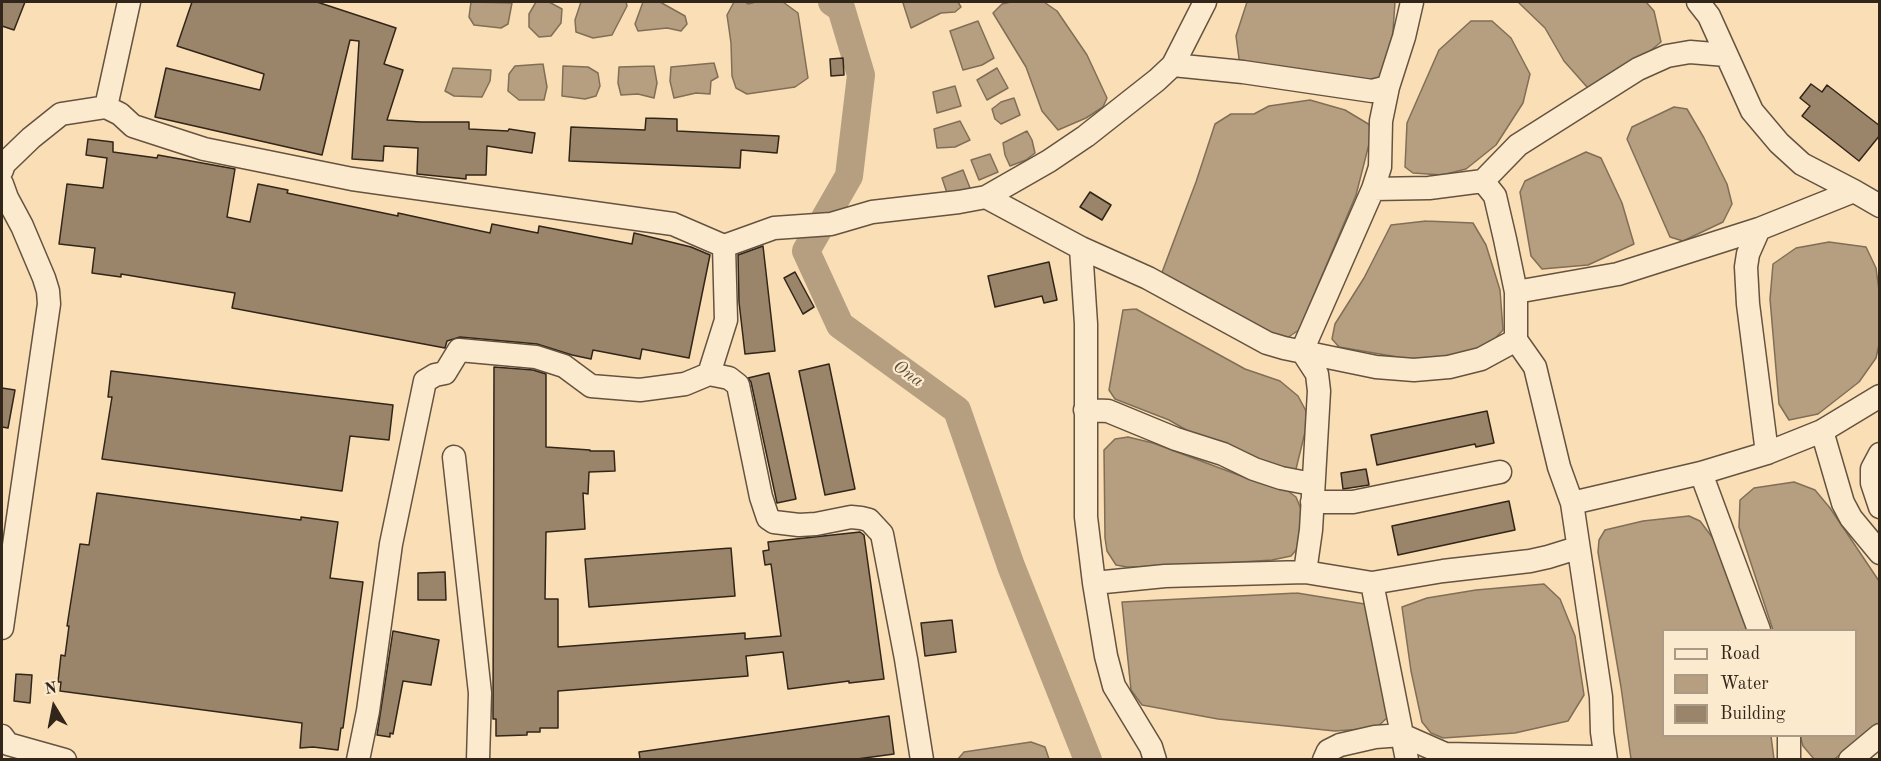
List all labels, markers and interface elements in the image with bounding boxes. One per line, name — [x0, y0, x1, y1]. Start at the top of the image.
water label: Ona — [888, 356, 928, 392]
legend — [1662, 629, 1857, 737]
text: Road — [1720, 645, 1760, 663]
text: Water — [1720, 675, 1769, 693]
north arrow — [24, 677, 84, 737]
text: N — [43, 680, 58, 698]
text: Building — [1720, 705, 1785, 723]

